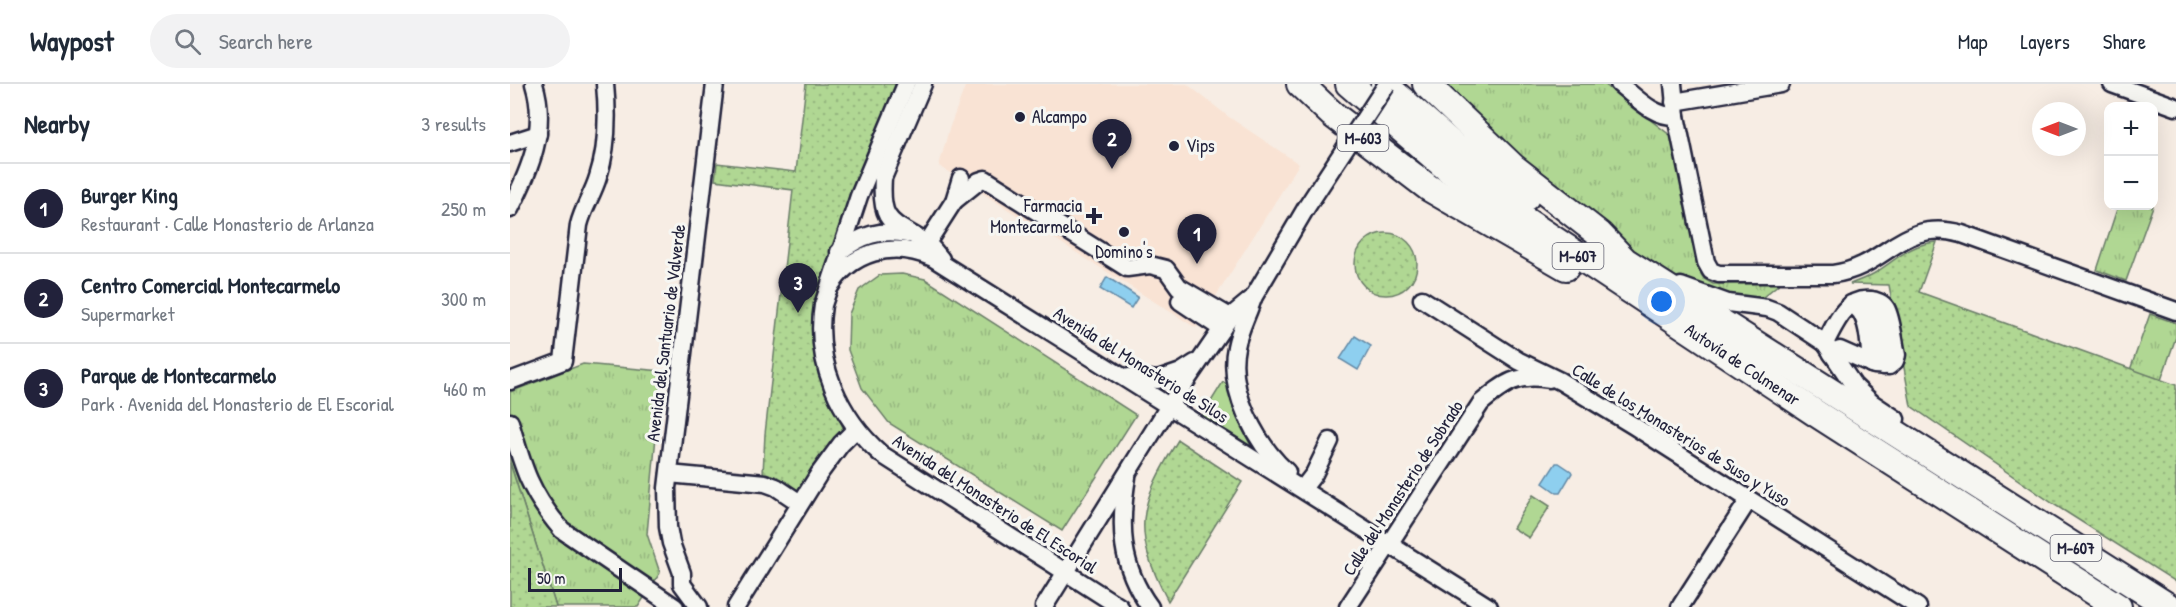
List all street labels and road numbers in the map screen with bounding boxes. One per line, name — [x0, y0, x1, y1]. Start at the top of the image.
road number: M-603 — [1338, 125, 1388, 151]
street label: Avenida del Santuario de Valverde — [640, 223, 691, 443]
road number: M-607 — [1552, 243, 1604, 269]
street label: Avenida del Monasterio de Silos — [1049, 300, 1234, 429]
street label: Autovía de Colmenar — [1680, 317, 1805, 412]
street label: Calle de los Monasterios de Suso y Yuso — [1567, 357, 1795, 512]
street label: Calle del Monasterio de Sobrado — [1336, 395, 1469, 580]
street label: Avenida del Monasterio de El Escorial — [888, 428, 1103, 579]
road number: M-607 — [2050, 535, 2102, 561]

